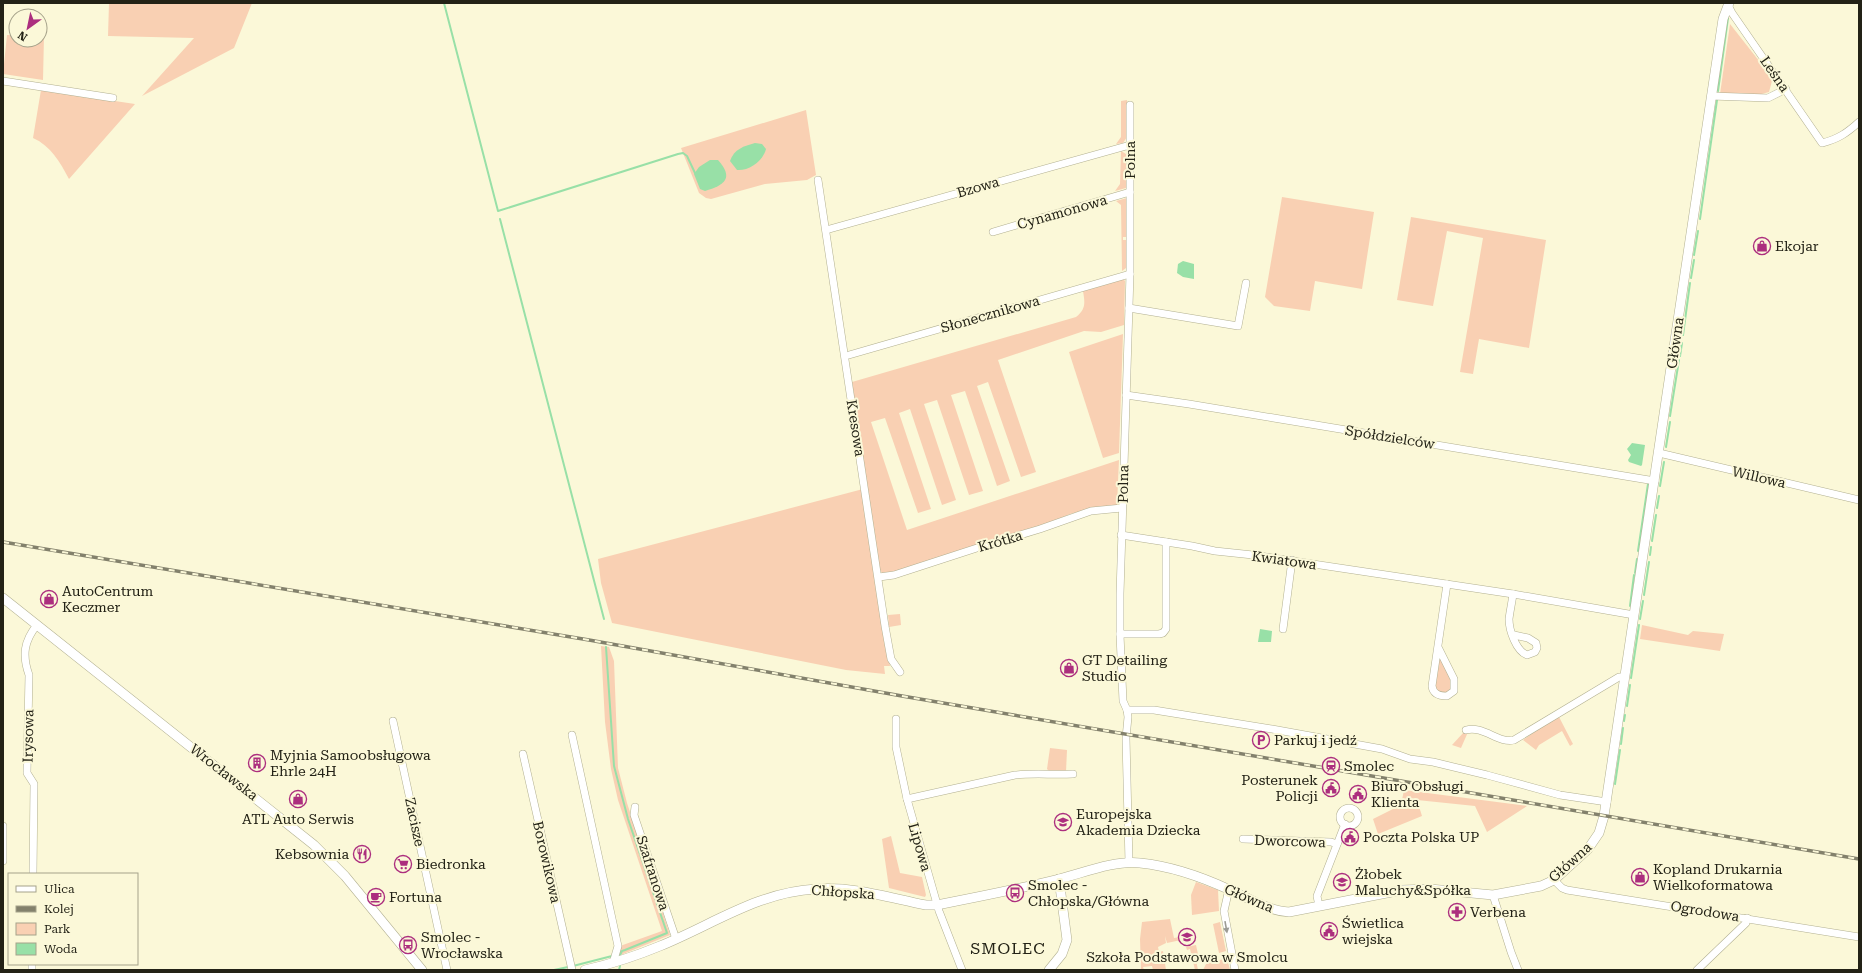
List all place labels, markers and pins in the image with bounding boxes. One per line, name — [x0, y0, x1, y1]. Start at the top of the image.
shop icon: Ekojar — [1752, 236, 1772, 256]
place label: Ekojar — [1775, 238, 1819, 254]
place label: AutoCentrum Keczmer — [62, 583, 154, 615]
shop icon: AutoCentrum Keczmer — [39, 589, 59, 609]
place label: GT Detailing Studio — [1082, 652, 1167, 684]
shop icon: GT Detailing Studio — [1059, 658, 1079, 678]
parking icon: Parkuj i jedź — [1251, 730, 1271, 750]
place label: Parkuj i jedź — [1274, 732, 1357, 748]
place label: Myjnia Samoobsługowa Ehrle 24H — [270, 747, 431, 779]
building icon: Myjnia Samoobsługowa Ehrle 24H — [247, 753, 267, 773]
station icon: Smolec — [1321, 756, 1341, 776]
place label: Smolec — [1344, 758, 1394, 774]
place label: Posterunek Policji — [1241, 772, 1319, 804]
public building icon: Posterunek Policji — [1321, 778, 1341, 798]
place label: Biuro Obsługi Klienta — [1371, 778, 1464, 810]
public building icon: Biuro Obsługi Klienta — [1348, 784, 1368, 804]
shop icon: ATL Auto Serwis — [288, 789, 308, 809]
place label: Europejska Akademia Dziecka — [1076, 806, 1201, 838]
place label: ATL Auto Serwis — [242, 811, 354, 827]
school or university icon: Europejska Akademia Dziecka — [1053, 812, 1073, 832]
public building icon: Poczta Polska UP — [1340, 827, 1360, 847]
place label: Poczta Polska UP — [1363, 829, 1479, 845]
restaurant icon: Kebsownia — [352, 844, 372, 864]
place label: Kebsownia — [275, 846, 349, 862]
supermarket icon: Biedronka — [393, 854, 413, 874]
place label: Biedronka — [416, 856, 486, 872]
place label: Kopland Drukarnia Wielkoformatowa — [1653, 861, 1783, 893]
place label: Żłobek Maluchy&Spółka — [1355, 866, 1471, 898]
shop icon: Kopland Drukarnia Wielkoformatowa — [1630, 867, 1650, 887]
school or university icon: Żłobek Maluchy&Spółka — [1332, 872, 1352, 892]
place label: Smolec - Chłopska/Główna — [1028, 877, 1150, 909]
bus stop icon: Smolec - Chłopska/Główna — [1005, 883, 1025, 903]
cafe icon: Fortuna — [366, 887, 386, 907]
place label: Fortuna — [389, 889, 442, 905]
pharmacy icon: Verbena — [1447, 902, 1467, 922]
place label: Verbena — [1470, 904, 1526, 920]
place label: Świetlica wiejska — [1342, 915, 1404, 947]
public building icon: Świetlica wiejska — [1319, 921, 1339, 941]
school or university icon: Szkoła Podstawowa w Smolcu — [1177, 927, 1197, 947]
place label: Smolec - Wrocławska — [421, 929, 503, 961]
bus stop icon: Smolec - Wrocławska — [398, 935, 418, 955]
place label: Szkoła Podstawowa w Smolcu — [1086, 949, 1288, 965]

